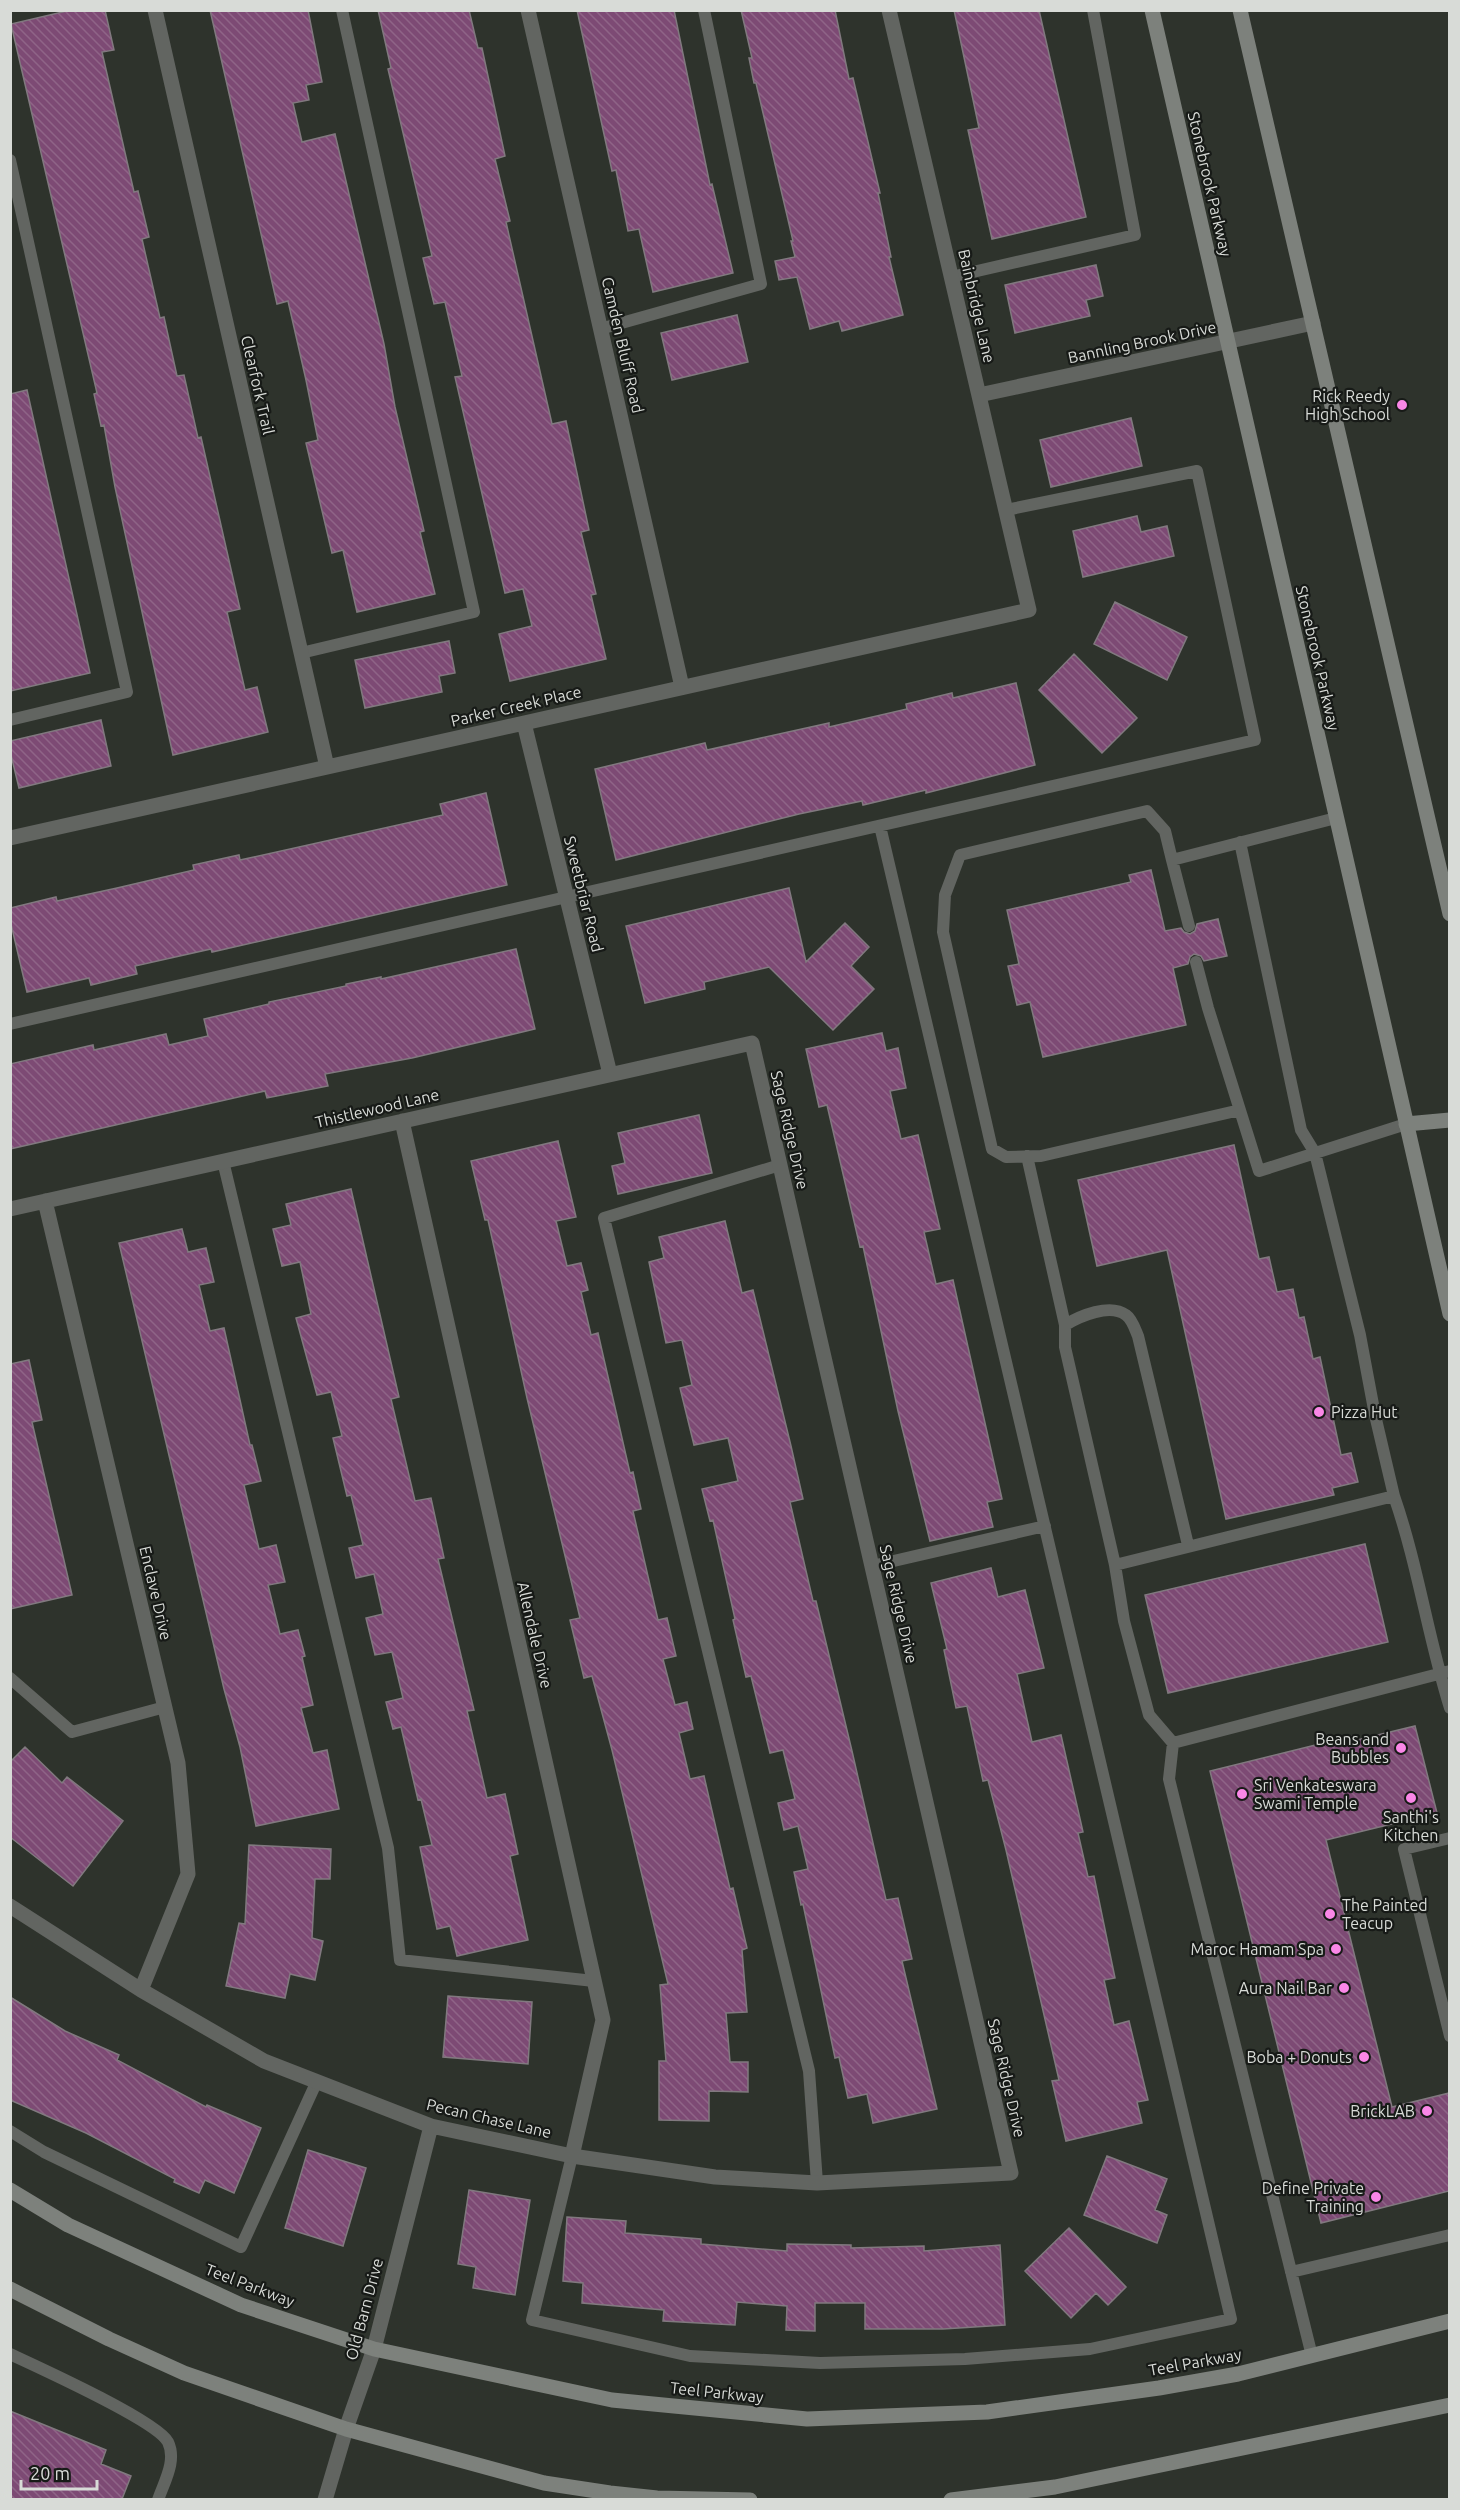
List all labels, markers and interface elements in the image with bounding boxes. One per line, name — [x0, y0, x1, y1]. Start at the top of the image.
street label: Stonebrook Parkway — [1185, 110, 1235, 258]
street label: Bainbridge Lane — [955, 247, 999, 365]
street label: Camden Bluff Road — [599, 275, 647, 415]
street label: Bannling Brook Drive — [1066, 317, 1218, 367]
street label: Clearfork Trail — [238, 334, 278, 436]
place label: Rick Reedy High School — [1305, 387, 1390, 423]
marker: Rick Reedy High School — [1395, 398, 1409, 412]
street label: Stonebrook Parkway — [1293, 584, 1343, 732]
street label: Parker Creek Place — [449, 682, 583, 730]
street label: Sweetbriar Road — [561, 834, 607, 954]
street label: Sage Ridge Drive — [768, 1069, 812, 1191]
street label: Thistlewood Lane — [313, 1085, 441, 1131]
place label: Pizza Hut — [1331, 1403, 1398, 1421]
marker: Pizza Hut — [1312, 1405, 1326, 1419]
street label: Sage Ridge Drive — [877, 1543, 921, 1665]
street label: Enclave Drive — [136, 1544, 176, 1642]
street label: Allendale Drive — [514, 1580, 556, 1690]
place label: Beans and Bubbles — [1315, 1730, 1389, 1766]
marker: Beans and Bubbles — [1394, 1741, 1408, 1755]
place label: Sri Venkateswara Swami Temple — [1254, 1776, 1377, 1812]
marker: Sri Venkateswara Swami Temple — [1235, 1787, 1249, 1801]
marker: Santhi's Kitchen — [1404, 1791, 1418, 1805]
place label: Santhi's Kitchen — [1383, 1808, 1439, 1844]
place label: The Painted Teacup — [1342, 1896, 1428, 1932]
marker: The Painted Teacup — [1323, 1907, 1337, 1921]
place label: Maroc Hamam Spa — [1191, 1940, 1324, 1958]
marker: Maroc Hamam Spa — [1329, 1942, 1343, 1956]
place label: Aura Nail Bar — [1239, 1979, 1332, 1997]
marker: Aura Nail Bar — [1337, 1981, 1351, 1995]
street label: Sage Ridge Drive — [985, 2017, 1029, 2139]
place label: Boba + Donuts — [1246, 2048, 1352, 2066]
marker: Boba + Donuts — [1357, 2050, 1371, 2064]
street label: Pecan Chase Lane — [425, 2095, 553, 2141]
place label: BrickLAB — [1350, 2102, 1415, 2120]
marker: BrickLAB — [1420, 2104, 1434, 2118]
place label: Define Private Training — [1262, 2179, 1364, 2215]
marker: Define Private Training — [1369, 2190, 1383, 2204]
street label: Old Barn Drive — [342, 2256, 386, 2362]
street label: Teel Parkway — [203, 2260, 297, 2310]
street label: Teel Parkway — [1147, 2345, 1243, 2379]
street label: Teel Parkway — [669, 2378, 765, 2406]
scale bar — [21, 2453, 98, 2491]
text: 20 m — [30, 2463, 70, 2483]

